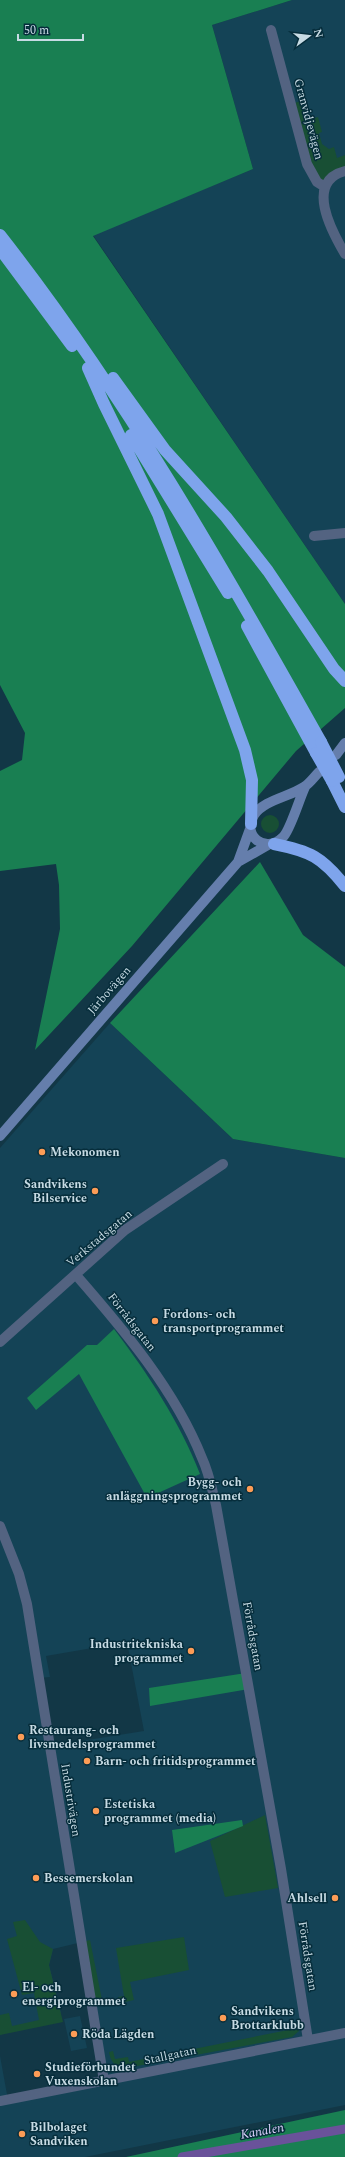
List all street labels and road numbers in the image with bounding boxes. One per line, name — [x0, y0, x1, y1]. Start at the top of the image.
street label: Granvidjevägen — [289, 76, 328, 162]
street label: Järbovägen — [83, 962, 136, 1019]
street label: Verkstadsgatan — [62, 1205, 137, 1272]
street label: Förrådsgatan — [103, 1289, 161, 1356]
street label: Förrådsgatan — [237, 1600, 268, 1672]
street label: Industrivägen — [55, 1762, 86, 1838]
street label: Förrådsgatan — [293, 1920, 322, 1992]
street label: Stallgatan — [142, 2041, 198, 2070]

